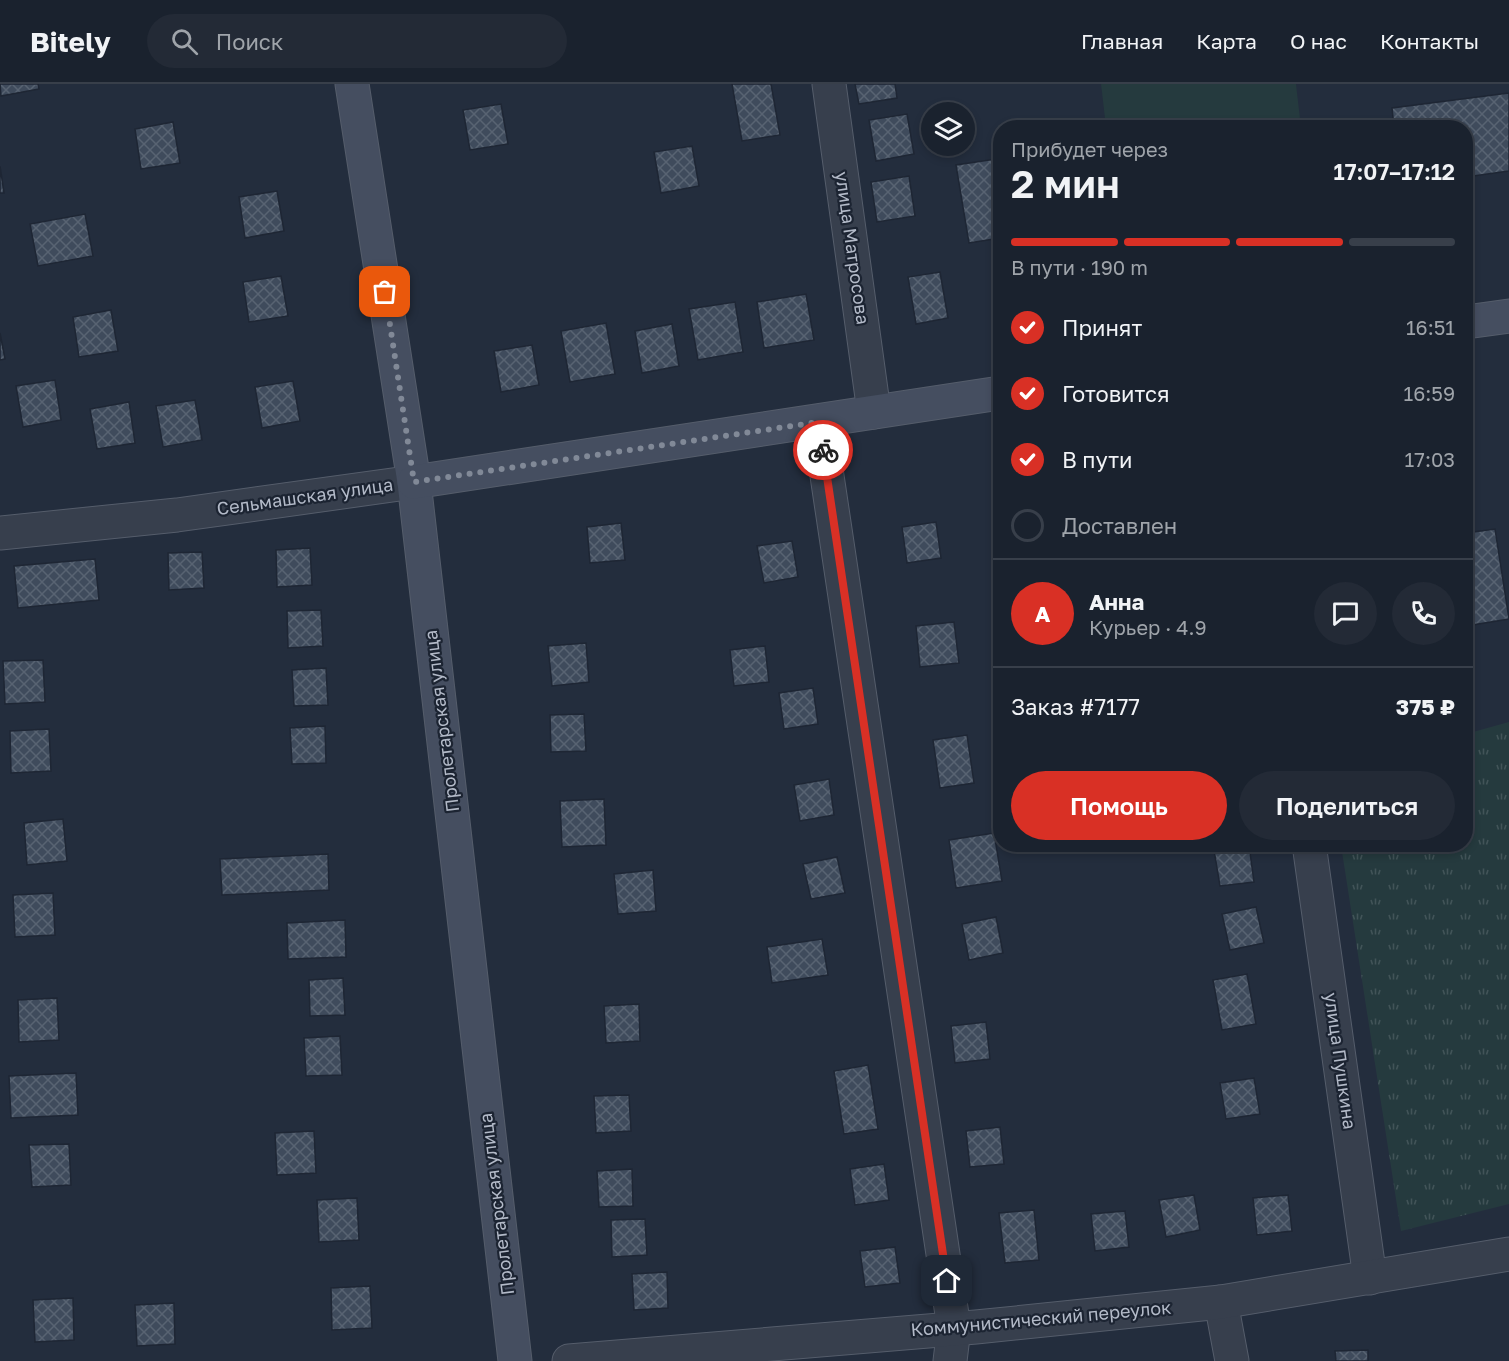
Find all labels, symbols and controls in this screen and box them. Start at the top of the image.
search box [147,14,567,68]
text: Bitely [30,25,111,58]
icon: search [168,25,201,58]
text: Поиск [216,28,284,55]
text: Главная [1081,28,1163,54]
text: Карта [1196,28,1257,54]
text: О нас [1290,28,1347,54]
text: Контакты [1380,28,1479,54]
map controls [921,102,975,156]
button: layers [921,102,975,156]
text: Прибудет через [1011,137,1168,161]
text: 17:07–17:12 [1334,158,1455,185]
text: 2 мин [1011,160,1120,207]
street label: улица Матросова [831,170,875,326]
text: В пути · 190 m [1011,255,1148,279]
pin [359,266,410,317]
icon: bag [368,275,401,308]
icon: check [1011,311,1044,344]
text: Принят [1062,314,1142,341]
text: 16:51 [1406,315,1455,339]
icon: check [1011,377,1044,410]
text: Готовится [1062,380,1170,407]
text: 16:59 [1404,381,1455,405]
courier [793,420,853,480]
icon: bike [807,434,840,467]
icon: check [1011,443,1044,476]
text: В пути [1062,446,1132,473]
text: 17:03 [1405,447,1455,471]
street label: Сельмашская улица [215,473,394,519]
text: Доставлен [1062,512,1177,539]
button: chat [1314,582,1377,645]
button: phone [1392,582,1455,645]
text: Анна [1089,588,1144,615]
text: А [1035,600,1050,627]
text: Курьер · 4.9 [1089,615,1207,639]
street label: Пролетарская улица [419,629,463,813]
text: Заказ #7177 [1011,693,1140,720]
text: 375 ₽ [1396,693,1455,720]
button: Помощь [1011,771,1227,840]
button: Поделиться [1239,771,1455,840]
street label: улица Пушкина [1321,991,1361,1131]
street label: Пролетарская улица [474,1112,518,1296]
pin [921,1255,972,1306]
icon: home [930,1264,963,1297]
street label: Коммунистический переулок [910,1296,1172,1340]

